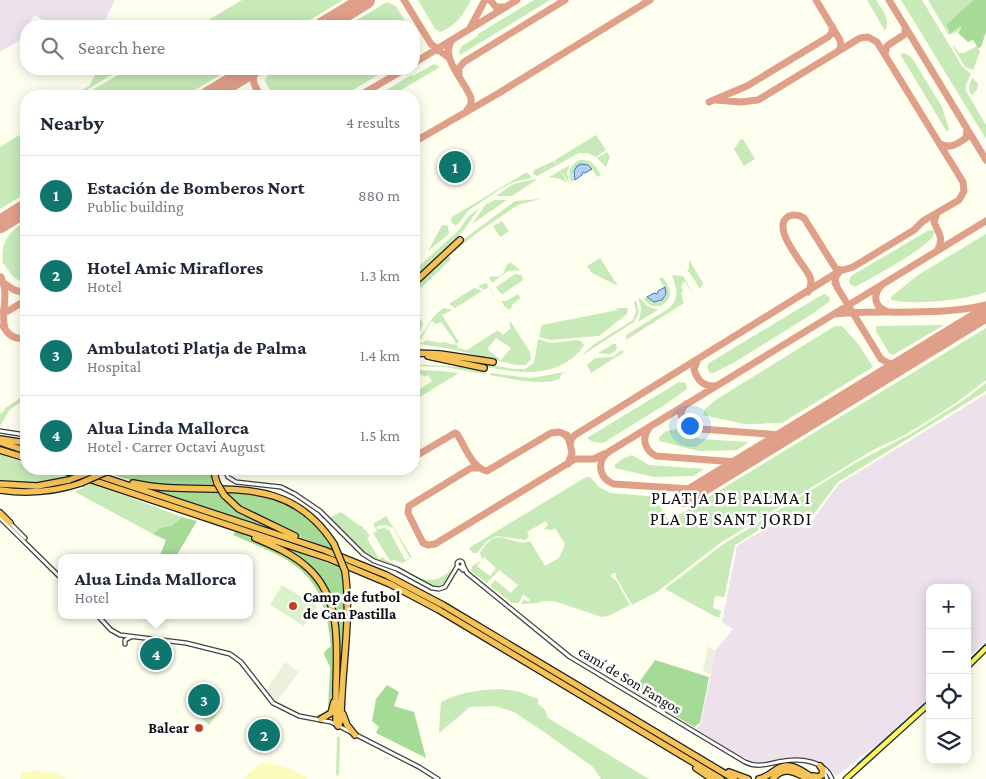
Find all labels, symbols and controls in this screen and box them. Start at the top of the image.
search box [20,20,420,75]
icon: search [38,34,66,62]
text: Search here [78,37,165,58]
text: Nearby [40,111,104,135]
text: 4 results [346,114,400,131]
pin: 1 [439,148,471,186]
text: Estación de Bomberos Nort [87,177,305,198]
text: 1 [53,187,59,204]
text: 880 m [358,187,400,204]
text: Public building [87,198,184,215]
text: Hotel Amic Miraflores [87,257,263,278]
text: 2 [52,267,60,284]
text: 1.3 km [360,267,400,284]
text: Hotel [87,278,122,295]
text: Ambulatoti Platja de Palma [87,337,306,358]
text: 3 [52,347,60,364]
text: 1.4 km [360,347,400,364]
text: Hospital [87,358,141,375]
your location [677,413,703,439]
text: Alua Linda Mallorca [87,417,249,438]
text: 4 [52,427,60,444]
text: 1.5 km [360,427,400,444]
text: Hotel · Carrer Octavi August [87,438,265,455]
district label: PLATJA DE PALMA I PLA DE SANT JORDI [650,488,812,529]
popup [58,554,253,619]
text: Alua Linda Mallorca [74,568,237,589]
map controls [926,584,971,764]
button: + [926,584,971,629]
text: Hotel [74,589,109,606]
place label: Camp de futbol de Can Pastilla [303,589,401,622]
marker: Camp de futbol de Can Pastilla [287,600,299,612]
button: − [926,629,971,674]
pin: 4 [140,635,172,673]
street label: camí de Son Fangos [575,643,684,718]
button: locate [926,674,971,719]
pin: 3 [188,681,220,719]
pin: 2 [248,716,280,754]
button: layers [926,719,971,764]
place label: Balear [148,720,189,736]
marker: Balear [193,722,205,734]

